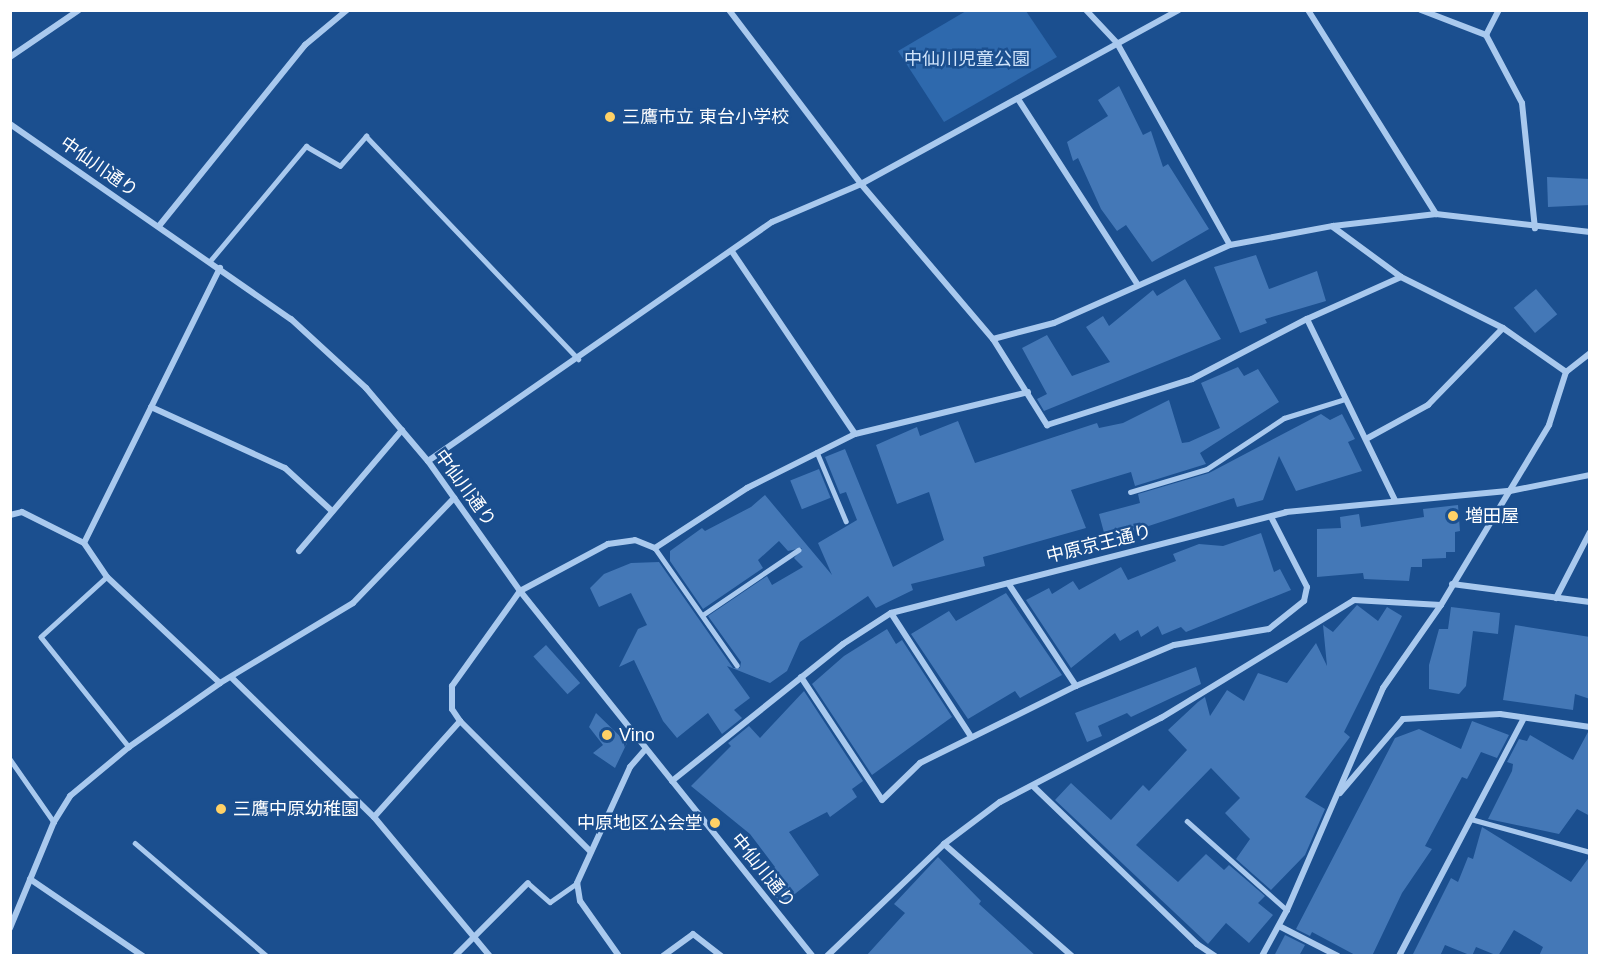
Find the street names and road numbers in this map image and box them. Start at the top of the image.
street label: 中仙川通り [56,132,142,202]
street label: 中仙川通り [430,445,500,531]
street label: 中原京王通り [1044,520,1154,568]
street label: 中仙川通り [726,829,800,913]

